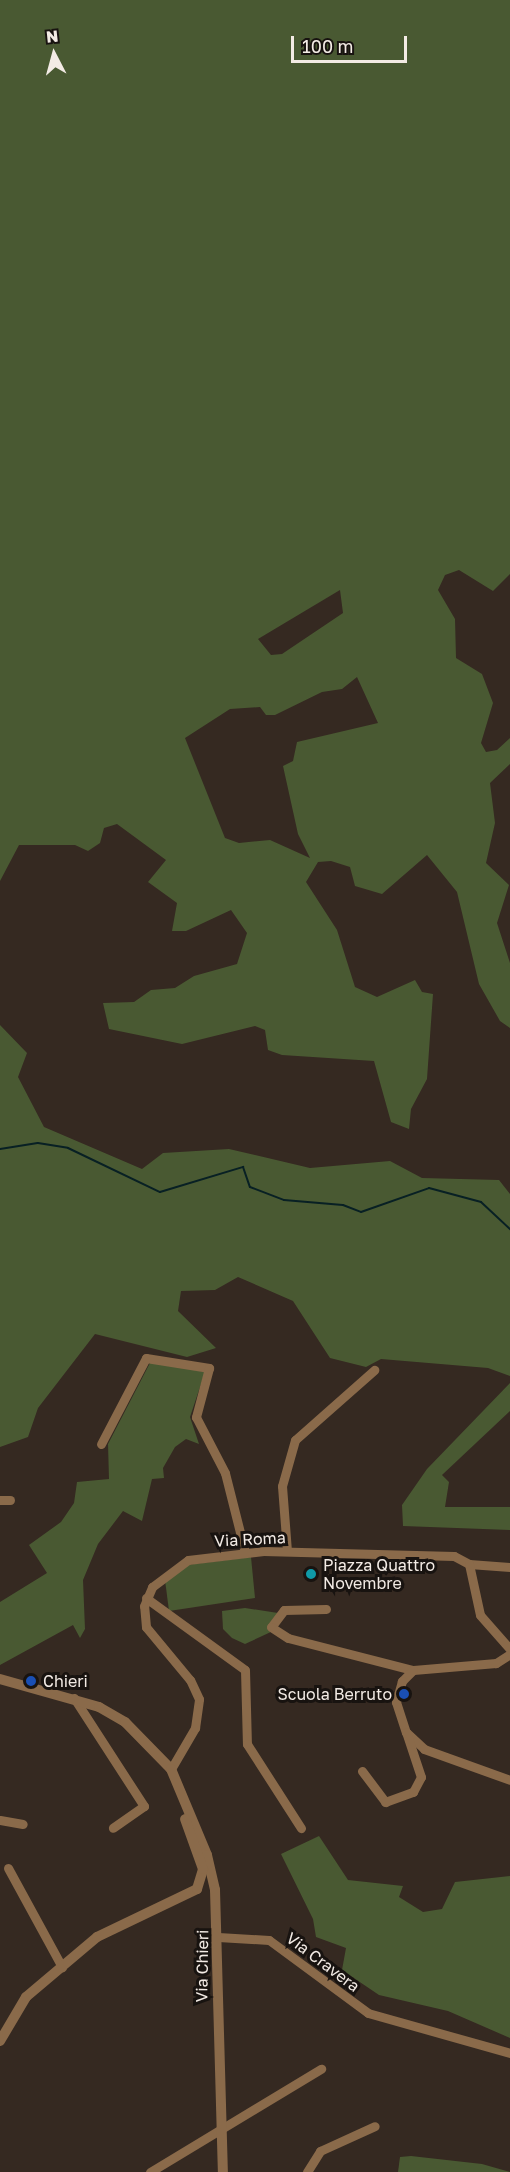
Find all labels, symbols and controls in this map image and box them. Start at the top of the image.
north arrow [24,24,84,84]
scale bar [294,24,410,62]
text: N [45,26,59,47]
text: 100 m [302,35,353,57]
street label: Via Roma [214,1528,286,1550]
place label: Piazza Quattro Novembre [323,1555,435,1593]
marker: Piazza Quattro Novembre [304,1567,318,1581]
place label: Chieri [43,1671,88,1691]
marker: Chieri [24,1674,38,1688]
place label: Scuola Berruto [277,1684,392,1704]
marker: Scuola Berruto [397,1687,411,1701]
street label: Via Cravera [283,1928,363,1996]
street label: Via Chieri [192,1929,212,2003]

